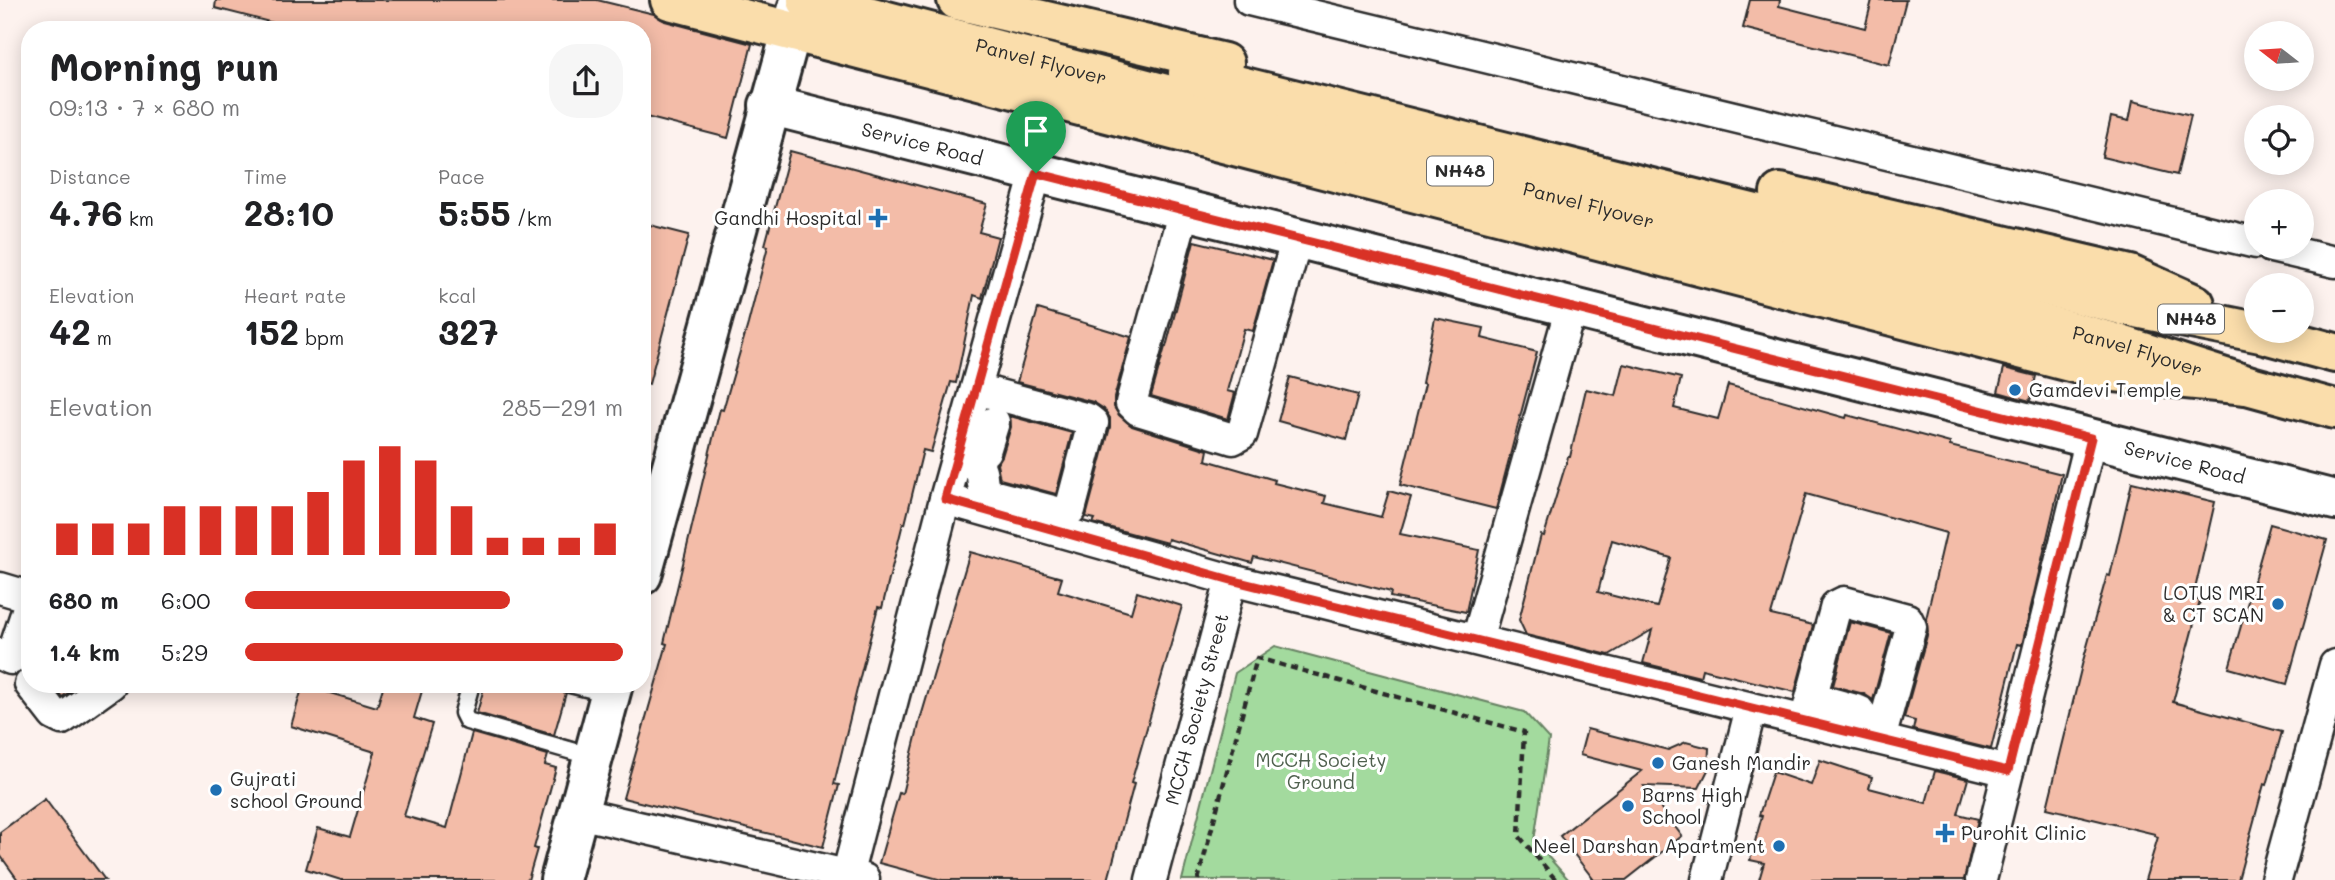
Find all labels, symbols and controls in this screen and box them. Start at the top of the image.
north arrow [2244,21,2314,91]
map controls [2244,21,2314,343]
street label: Panvel Flyover [973,32,1110,90]
text: Morning run [49,41,279,91]
button: share [549,44,623,118]
text: 09:13 · 7 × 680 m [49,92,240,122]
pin [1006,101,1066,173]
button: locate [2244,105,2314,175]
icon: arrive [1017,112,1055,150]
street label: Service Road [859,116,986,170]
road number: NH48 [1427,156,1493,186]
text: Distance [49,164,131,189]
text: Time [244,164,287,189]
text: Pace [438,164,485,189]
street label: Panvel Flyover [1520,175,1657,234]
text: 4.76 [49,189,123,235]
text: 28:10 [244,189,334,235]
text: 5:55 [438,189,511,235]
button: + [2244,189,2314,259]
place label: Gandhi Hospital [714,205,862,230]
text: km [123,206,154,231]
text: /km [511,206,552,231]
marker: Gandhi Hospital [868,208,888,228]
button: − [2244,273,2314,343]
text: Elevation [49,283,134,308]
text: Heart rate [244,283,346,308]
text: kcal [438,283,476,308]
road number: NH48 [2158,304,2224,334]
text: 42 [49,308,91,354]
text: 152 [244,308,299,354]
text: 327 [438,308,498,354]
street label: Panvel Flyover [2070,319,2206,382]
text: m [91,325,112,350]
text: bpm [299,325,344,350]
place label: Gamdevi Temple [2029,377,2182,402]
marker: Gamdevi Temple [2007,382,2023,398]
text: Elevation [49,392,152,422]
text: 285–291 m [502,392,623,422]
street label: Service Road [2121,434,2248,489]
place label: LOTUS MRI & CT SCAN [2163,580,2264,627]
text: 680 m [49,585,119,615]
text: 6:00 [161,585,210,615]
marker: LOTUS MRI & CT SCAN [2270,596,2286,612]
street label: MCCH Society Street [1159,610,1234,808]
text: 1.4 km [49,637,120,667]
text: 5:29 [161,637,208,667]
park label: MCCH Society Ground [1256,747,1386,794]
place label: Ganesh Mandir [1672,750,1811,775]
marker: Ganesh Mandir [1650,755,1666,771]
place label: Gujrati school Ground [230,766,362,813]
marker: Gujrati school Ground [208,782,224,798]
place label: Barns High School [1642,782,1742,829]
marker: Barns High School [1620,798,1636,814]
place label: Purohit Clinic [1961,820,2086,845]
marker: Purohit Clinic [1935,823,1955,843]
place label: Neel Darshan Apartment [1533,833,1765,858]
marker: Neel Darshan Apartment [1771,838,1787,854]

